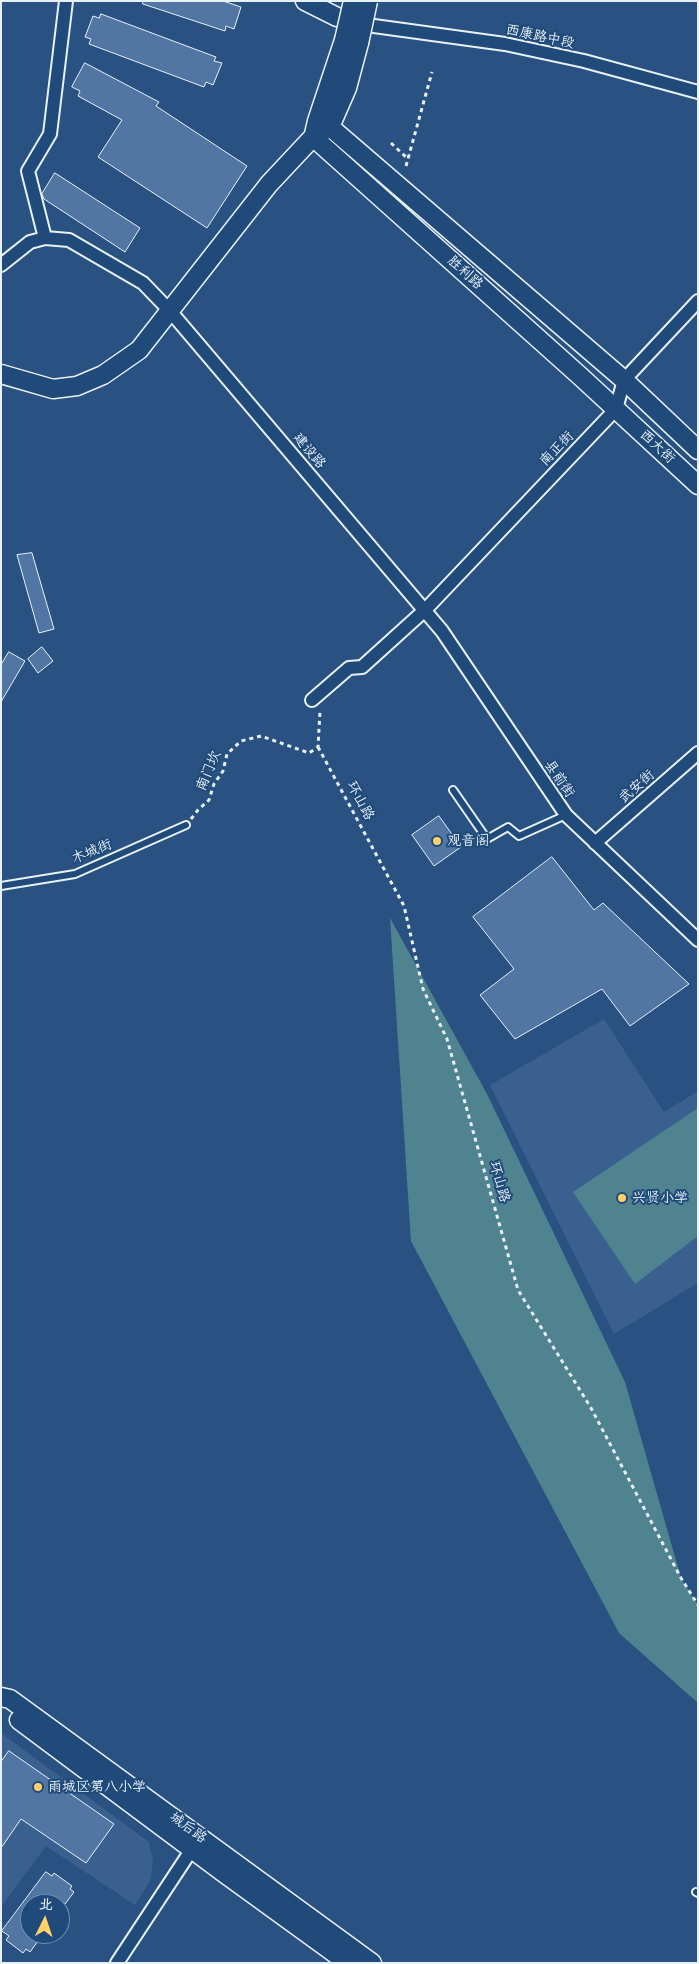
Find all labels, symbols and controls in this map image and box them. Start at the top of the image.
street label: 西康路中段 [504,22,576,52]
street label: 胜利路 [444,253,486,293]
street label: 西大街 [636,427,678,467]
street label: 南正街 [536,428,578,470]
street label: 建设路 [289,430,329,472]
street label: 南门坎 [193,748,225,794]
street label: 县前街 [540,757,578,801]
street label: 武安街 [616,767,658,807]
street label: 环山路 [343,779,377,823]
place label: 观音阁 [447,833,489,849]
marker: 观音阁 [431,835,443,847]
street label: 木城街 [69,836,115,868]
street label: 环山路 [485,1159,513,1205]
place label: 兴贤小学 [632,1190,688,1206]
marker: 兴贤小学 [616,1192,628,1204]
place label: 雨城区第八小学 [48,1779,146,1795]
marker: 雨城区第八小学 [32,1781,44,1793]
street label: 城后路 [166,1809,210,1847]
north arrow [20,1894,70,1944]
text: 北 [38,1896,54,1914]

